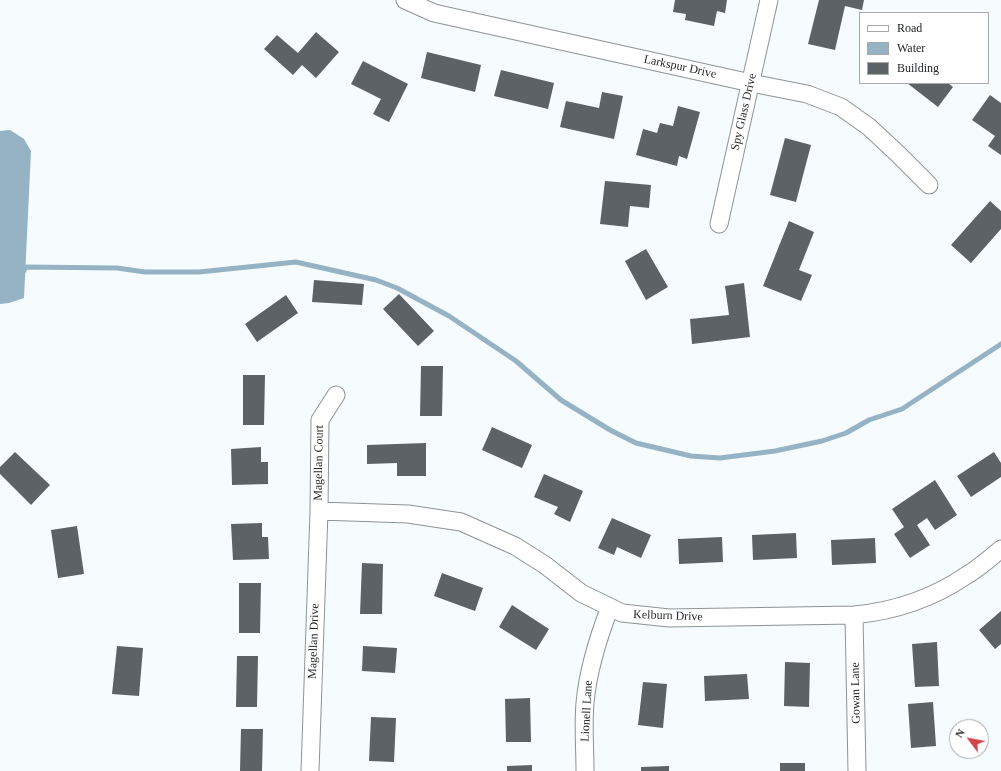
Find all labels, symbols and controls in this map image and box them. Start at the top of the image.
legend [859,12,989,84]
text: Road [897,21,922,35]
text: Water [897,41,925,55]
street label: Larkspur Drive [642,52,718,82]
text: Building [897,61,939,75]
street label: Spy Glass Drive [728,72,760,152]
street label: Magellan Court [311,425,327,501]
street label: Magellan Drive [305,603,323,679]
street label: Kelburn Drive [633,608,703,624]
street label: Gowan Lane [848,662,864,724]
street label: Lionell Lane [578,680,596,742]
north arrow [949,719,989,759]
text: N [952,727,967,740]

